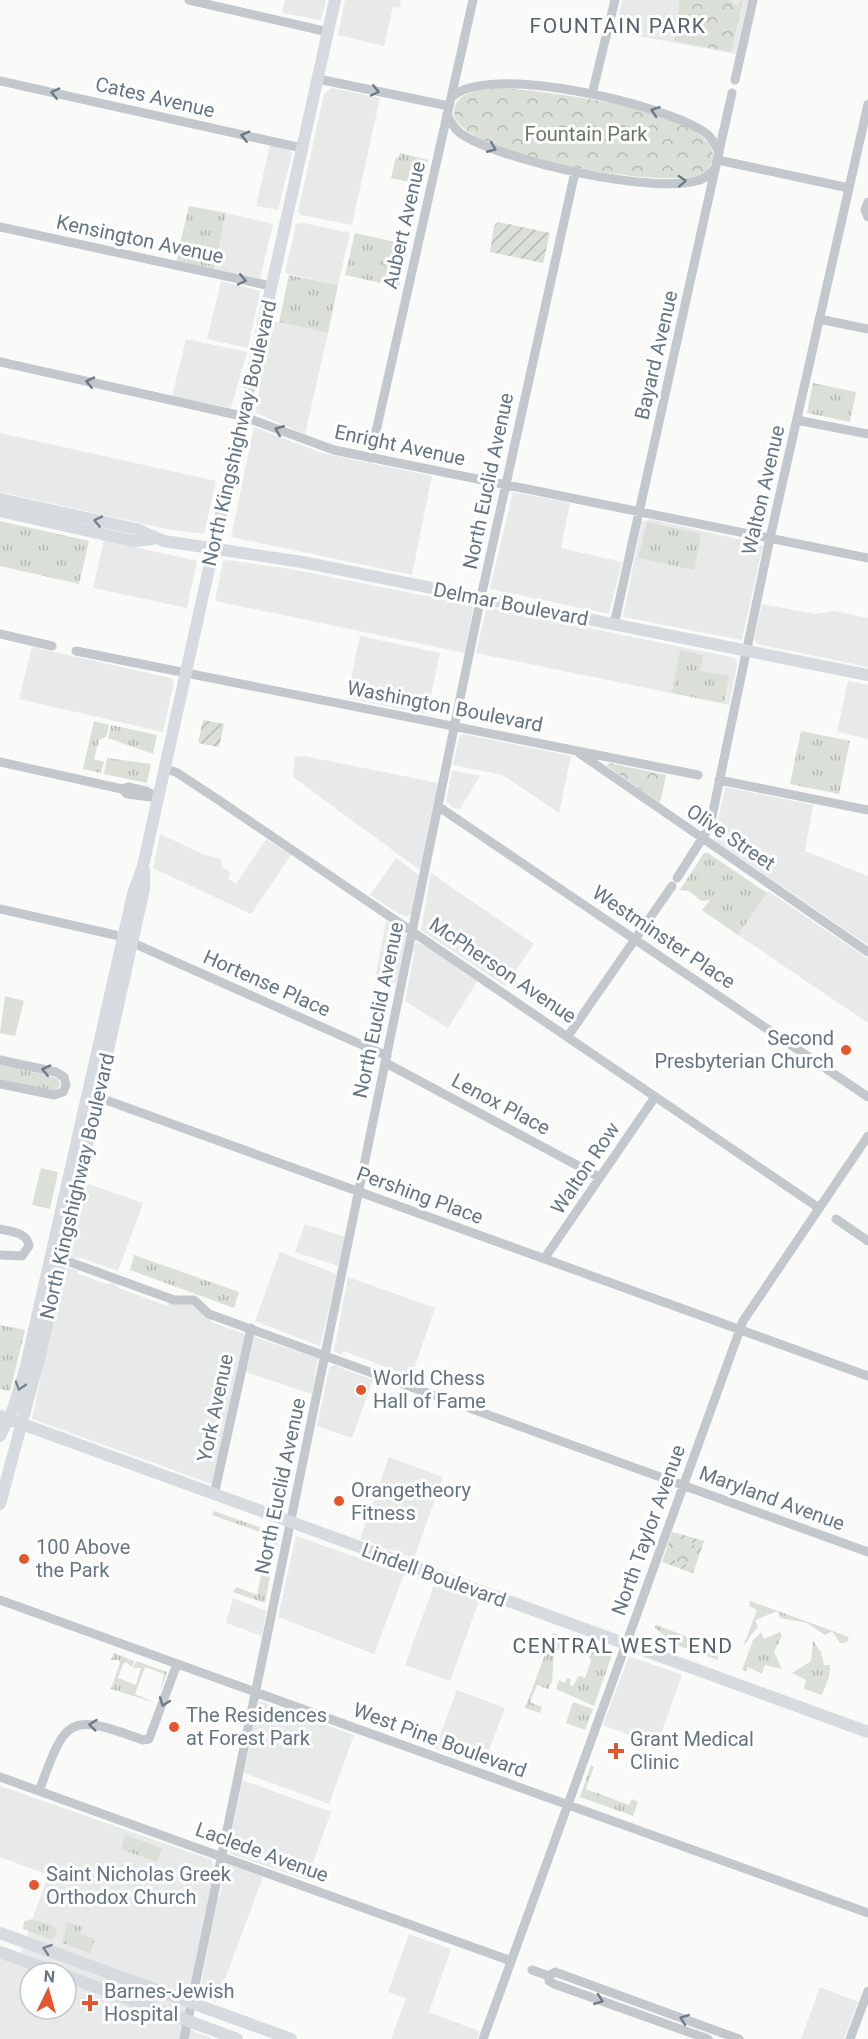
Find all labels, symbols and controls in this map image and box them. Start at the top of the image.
district label: FOUNTAIN PARK [530,14,706,38]
street label: Cates Avenue [93,72,217,122]
one-way arrow [370,84,380,97]
one-way arrow [50,87,60,100]
one-way arrow [650,106,661,118]
park label: Fountain Park [525,122,648,146]
one-way arrow [241,130,251,143]
one-way arrow [485,141,496,153]
street label: Aubert Avenue [378,159,430,291]
one-way arrow [678,175,687,188]
street label: Kensington Avenue [54,210,226,268]
one-way arrow [237,272,247,285]
street label: Bayard Avenue [630,288,682,422]
street label: North Kingshighway Boulevard [197,298,281,568]
one-way arrow [85,377,95,390]
street label: North Euclid Avenue [458,391,518,571]
street label: Enright Avenue [332,419,468,471]
street label: Walton Avenue [736,423,790,557]
one-way arrow [274,425,285,437]
one-way arrow [93,515,103,528]
street label: Delmar Boulevard [432,577,590,631]
street label: Washington Boulevard [345,675,545,737]
street label: Olive Street [682,799,780,875]
street label: Westminster Place [588,880,740,994]
street label: McPherson Avenue [425,912,581,1028]
street label: North Euclid Avenue [348,920,408,1100]
street label: Hortense Place [200,944,334,1022]
place label: Second Presbyterian Church [654,1026,834,1073]
marker: Second Presbyterian Church [839,1043,853,1057]
street label: North Kingshighway Boulevard [35,1051,119,1321]
one-way arrow [41,1064,51,1077]
street label: Lenox Place [448,1068,554,1140]
street label: Walton Row [546,1117,624,1219]
street label: Pershing Place [354,1161,486,1229]
street label: York Avenue [192,1352,238,1464]
place label: World Chess Hall of Fame [373,1366,486,1413]
one-way arrow [15,1380,28,1391]
marker: World Chess Hall of Fame [354,1383,368,1397]
street label: North Euclid Avenue [250,1396,310,1576]
street label: North Taylor Avenue [606,1442,690,1618]
street label: Maryland Avenue [696,1461,848,1535]
place label: Orangetheory Fitness [351,1478,471,1525]
marker: Orangetheory Fitness [332,1494,346,1508]
place label: 100 Above the Park [36,1535,130,1582]
street label: Lindell Boulevard [359,1538,509,1612]
marker: 100 Above the Park [17,1552,31,1566]
district label: CENTRAL WEST END [512,1634,734,1658]
one-way arrow [158,1696,171,1707]
street label: West Pine Boulevard [350,1698,530,1782]
place label: The Residences at Forest Park [186,1703,327,1750]
one-way arrow [89,1719,98,1732]
marker: The Residences at Forest Park [167,1720,181,1734]
place label: Grant Medical Clinic [630,1727,754,1774]
marker: Grant Medical Clinic [607,1742,625,1760]
street label: Laclede Avenue [192,1817,332,1887]
place label: Saint Nicholas Greek Orthodox Church [46,1862,232,1909]
marker: Saint Nicholas Greek Orthodox Church [27,1878,41,1892]
one-way arrow [42,1944,53,1956]
north arrow [18,1961,78,2021]
text: N [43,1967,56,1987]
place label: Barnes-Jewish Hospital [104,1979,235,2026]
one-way arrow [593,1993,603,2006]
marker: Barnes-Jewish Hospital [81,1994,99,2012]
one-way arrow [679,2014,690,2026]

